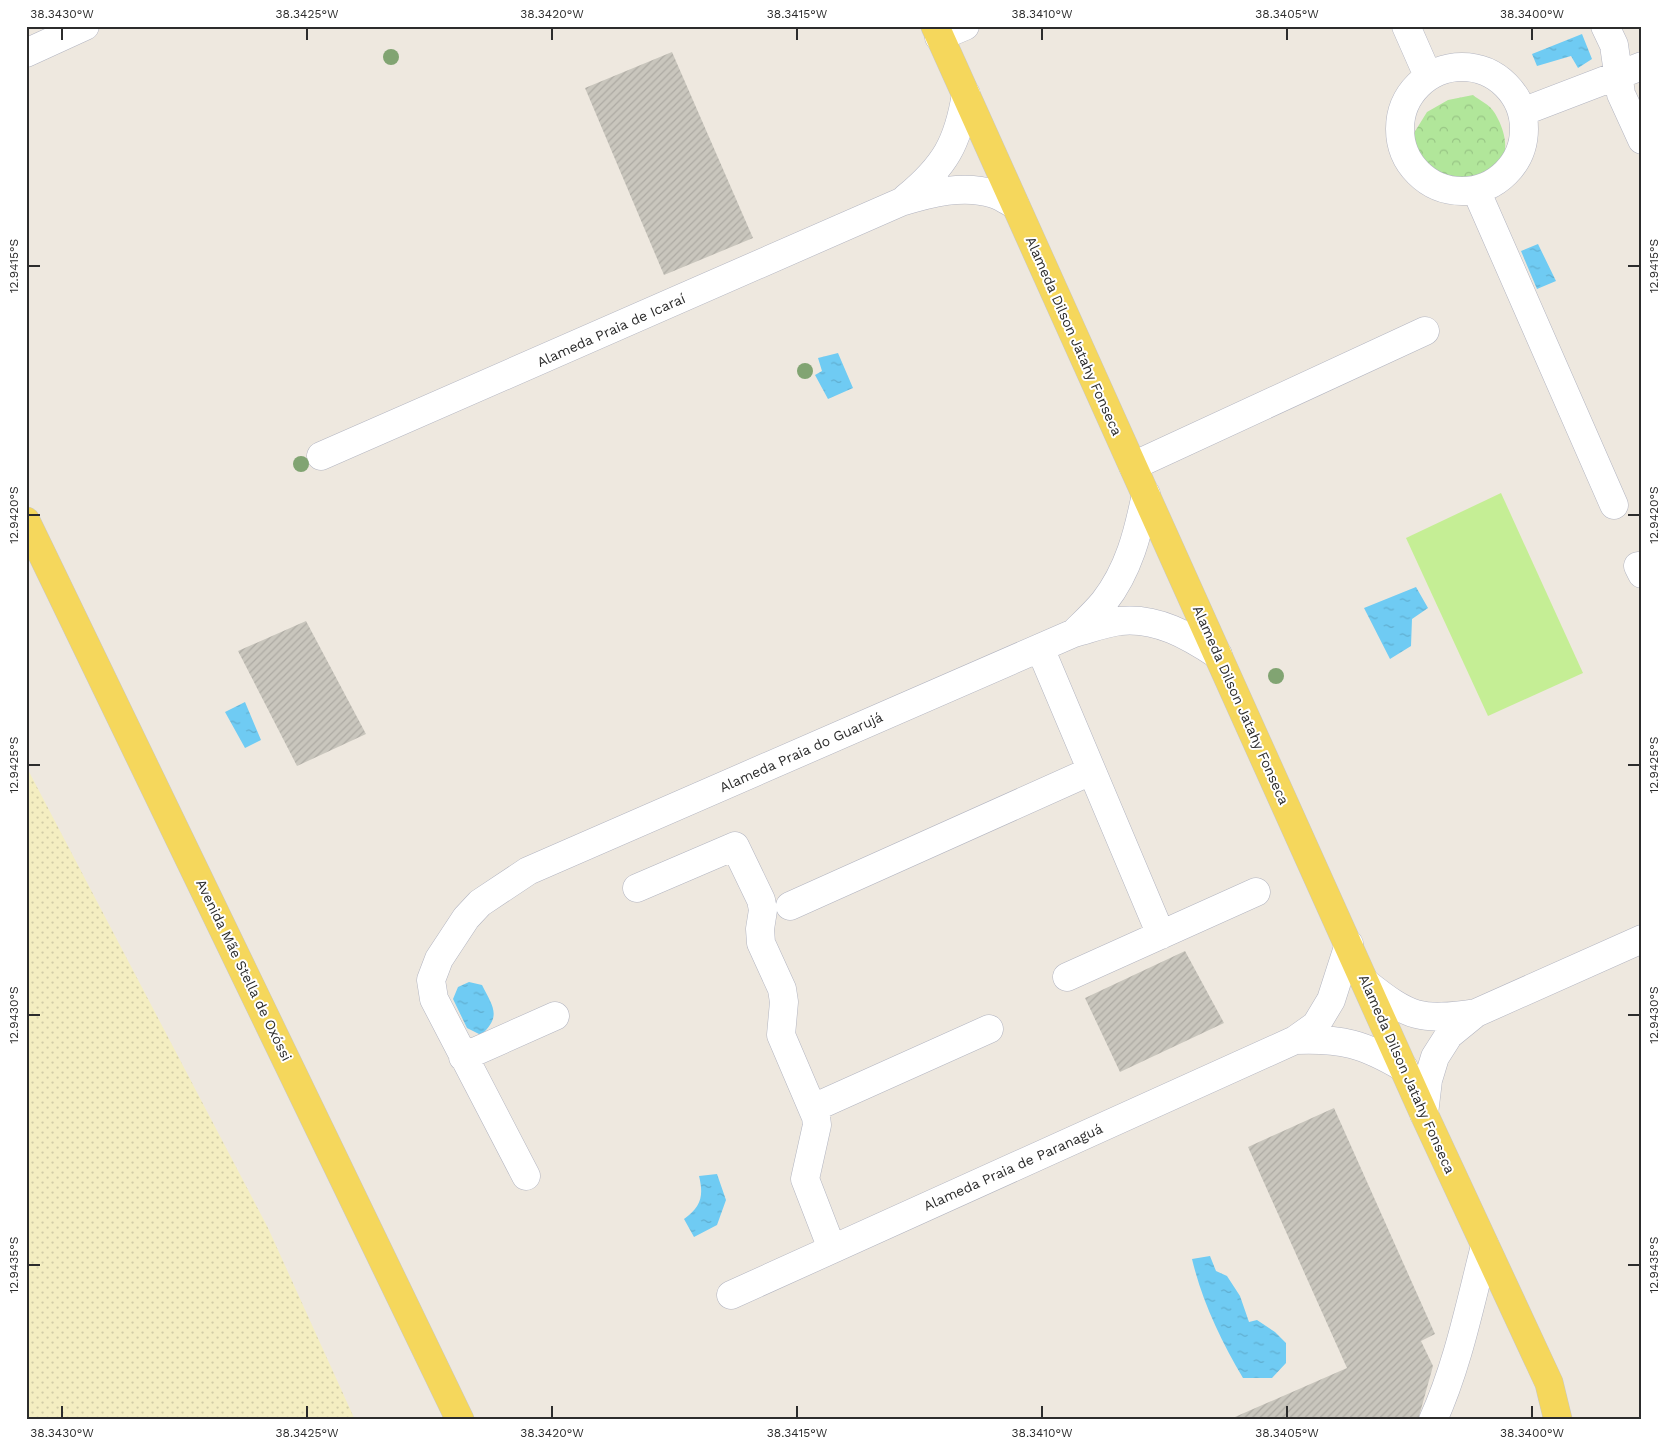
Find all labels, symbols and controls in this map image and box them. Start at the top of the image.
text: 38.3430°W [30,7,94,21]
text: 38.3425°W [276,7,339,21]
text: 38.3420°W [520,7,584,21]
text: 38.3415°W [767,7,828,21]
text: 38.3410°W [1012,7,1073,21]
text: 38.3405°W [1255,7,1319,21]
text: 38.3400°W [1500,7,1564,21]
street label: Alameda Dilson Jatahy Fonseca [1023,234,1125,438]
text: 12.9415°S [7,239,21,293]
text: 12.9415°S [1647,239,1661,293]
street label: Alameda Praia de Icaraí [534,290,688,370]
text: 12.9420°S [7,486,21,544]
text: 12.9420°S [1647,486,1661,544]
street label: Alameda Dilson Jatahy Fonseca [1190,603,1292,807]
street label: Alameda Praia do Guarujá [717,709,885,795]
text: 12.9425°S [7,737,21,793]
text: 12.9425°S [1647,737,1661,793]
street label: Avenida Mãe Stella de Oxóssi [193,877,295,1063]
street label: Alameda Dilson Jatahy Fonseca [1356,972,1458,1176]
text: 12.9430°S [7,986,21,1044]
text: 12.9430°S [1647,986,1661,1044]
street label: Alameda Praia de Paranaguá [921,1120,1105,1214]
text: 12.9435°S [7,1237,21,1293]
text: 12.9435°S [1647,1237,1661,1293]
text: 38.3430°W [30,1426,94,1440]
text: 38.3425°W [276,1426,339,1440]
text: 38.3420°W [520,1426,584,1440]
text: 38.3415°W [767,1426,828,1440]
text: 38.3410°W [1012,1426,1073,1440]
text: 38.3405°W [1255,1426,1319,1440]
text: 38.3400°W [1500,1426,1564,1440]

